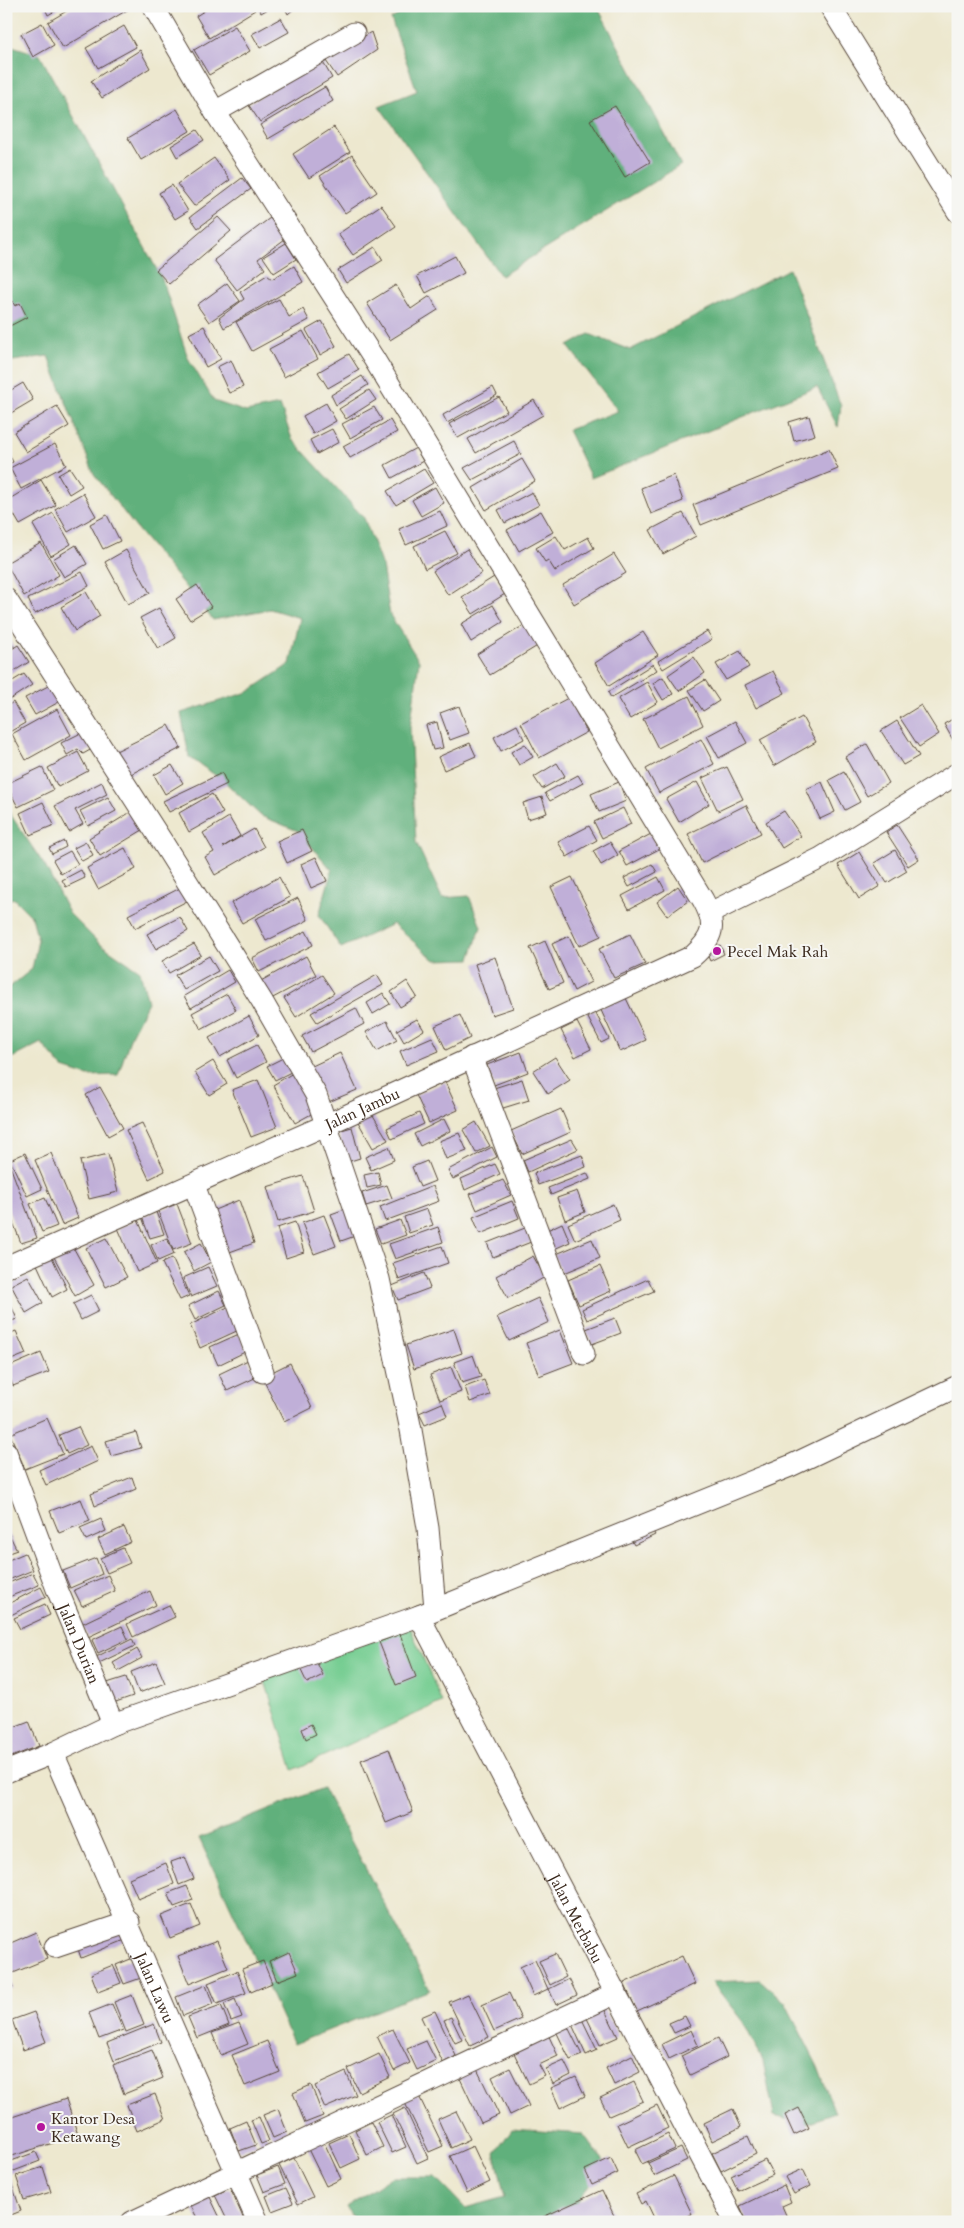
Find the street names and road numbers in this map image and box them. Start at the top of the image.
street label: Jalan Jambu [320,1082,404,1137]
street label: Jalan Durian [51,1598,105,1687]
street label: Jalan Merbabu [542,1869,608,1967]
street label: Jalan Lawu [129,1947,180,2027]

